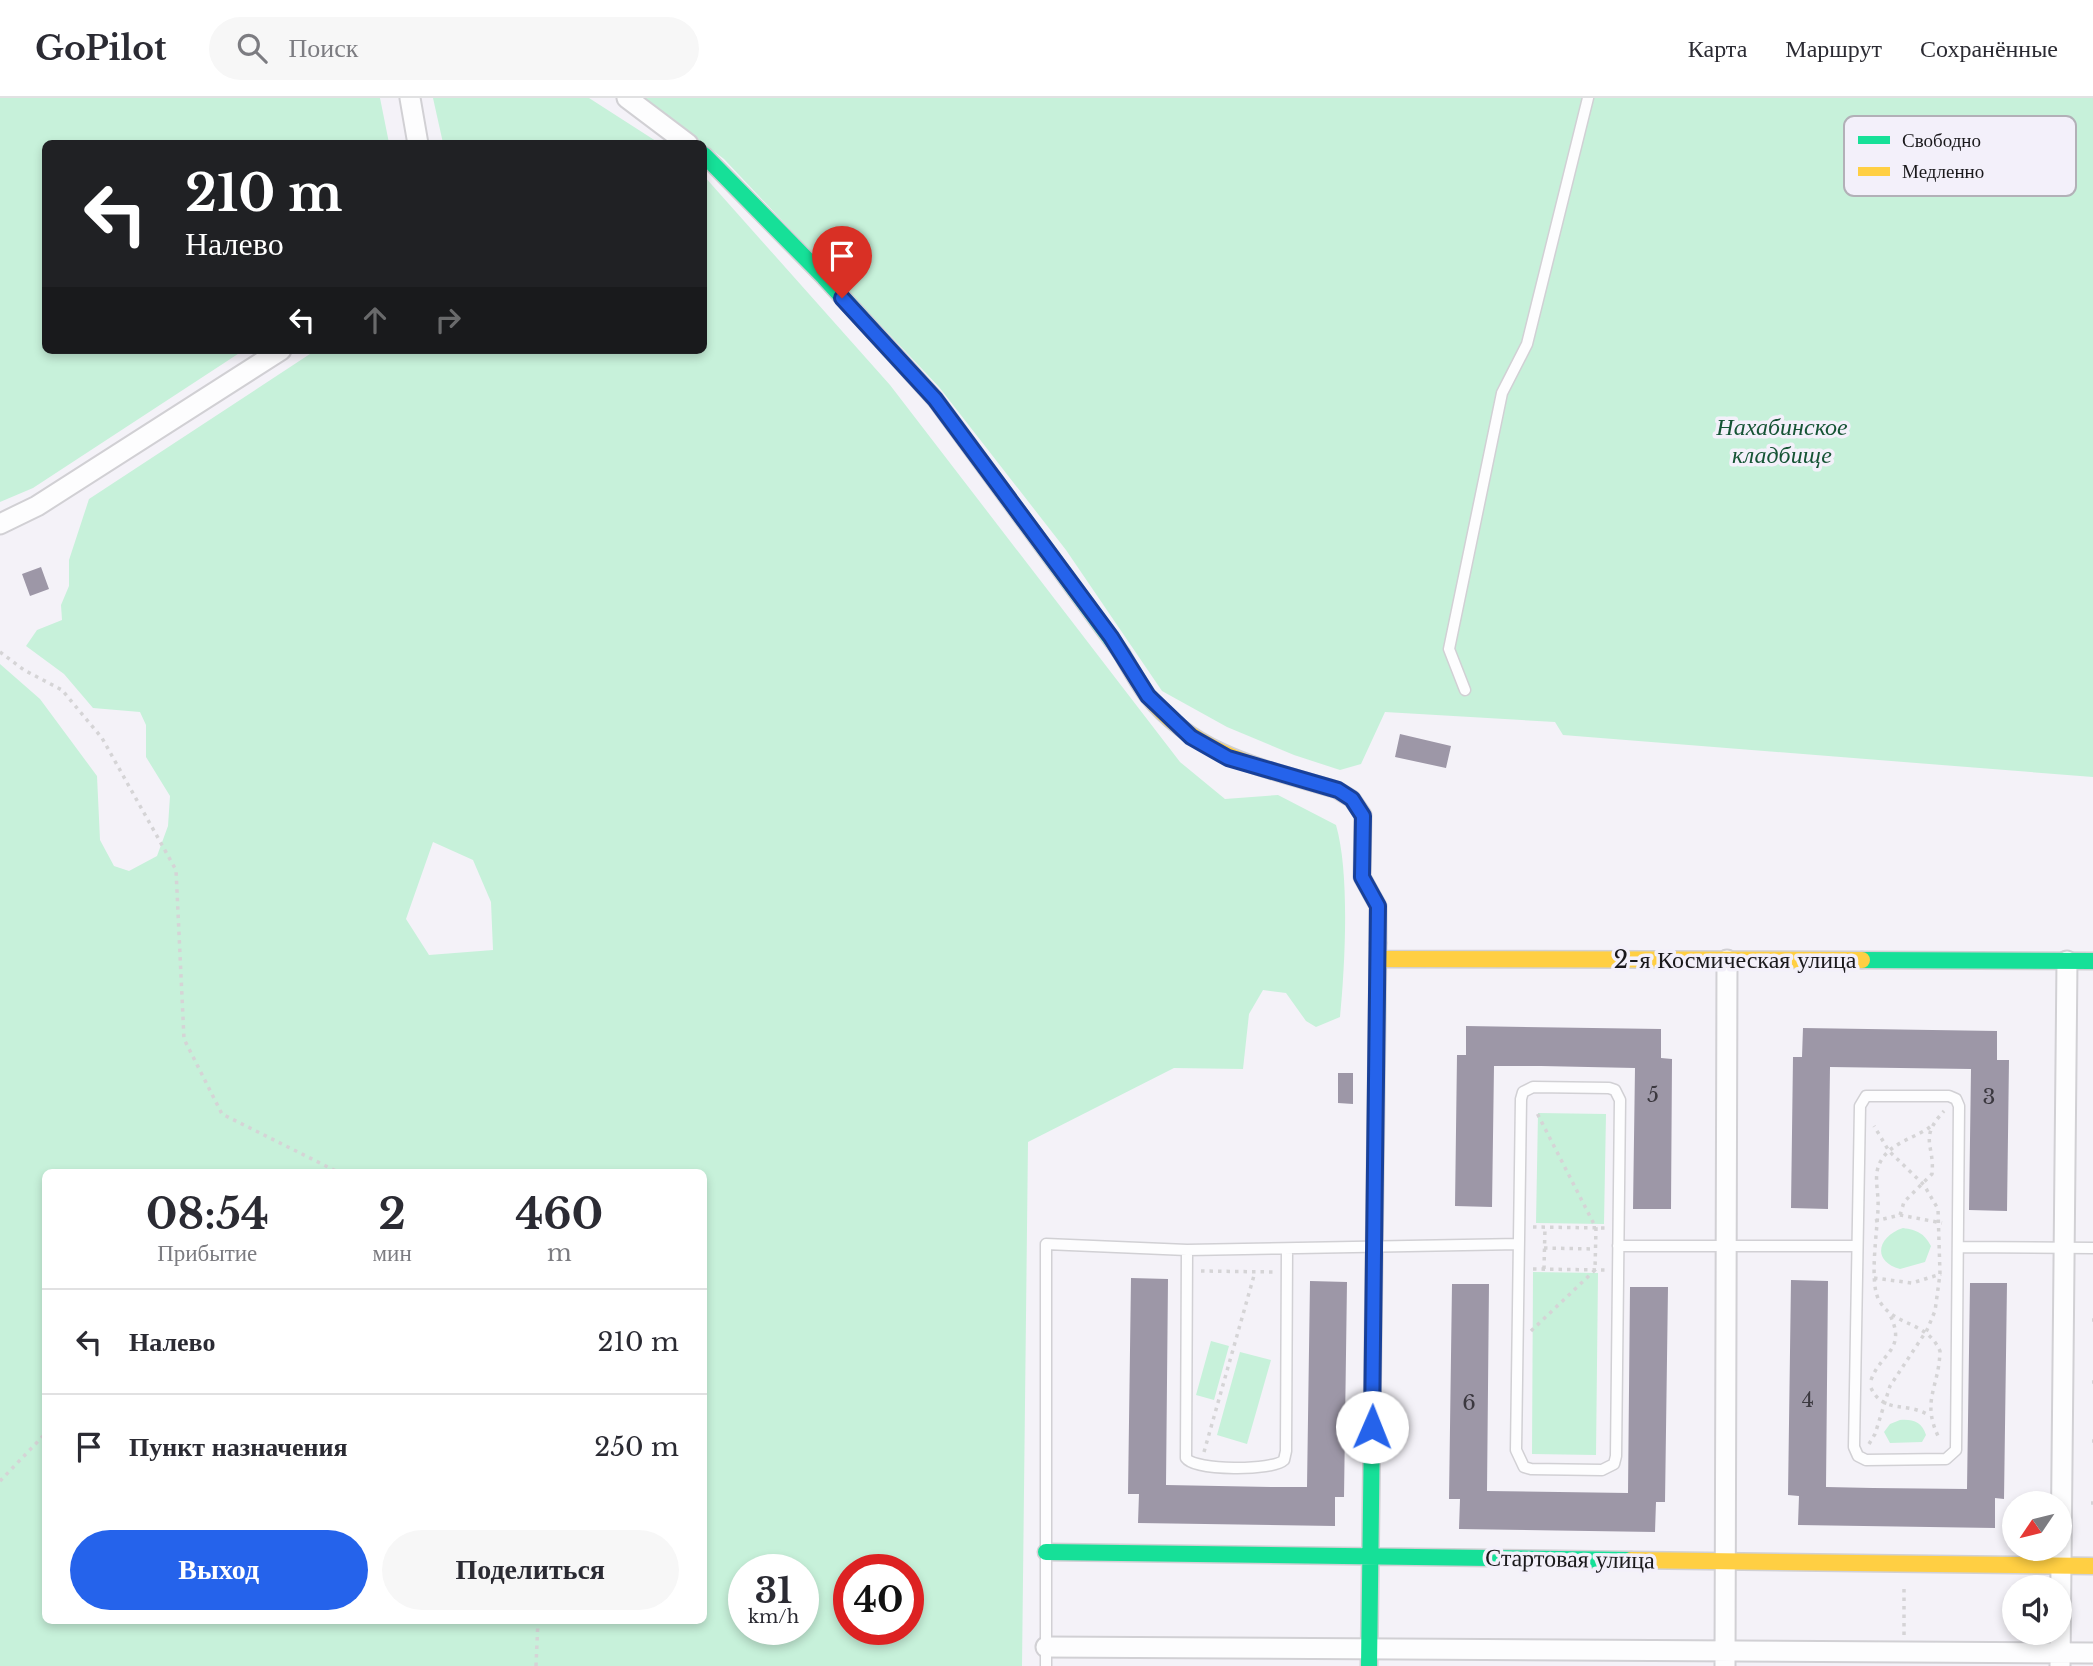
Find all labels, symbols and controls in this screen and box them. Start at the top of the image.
search box [209,17,699,80]
text: GoPilot [35,28,167,69]
icon: search [233,29,271,67]
text: Поиск [289,32,358,64]
text: Карта [1688,34,1747,63]
text: Маршрут [1785,34,1882,63]
text: Сохранённые [1920,34,2058,63]
legend [1844,116,2076,196]
text: Свободно [1902,129,1981,152]
text: Медленно [1902,160,1984,183]
text: 210 m [185,163,343,224]
icon: left [70,168,161,259]
text: Налево [185,224,284,264]
pin [812,226,872,298]
icon: arrive [823,237,861,275]
icon: left [283,301,321,339]
icon: ahead [356,301,394,339]
icon: right [429,301,467,339]
park label: Нахабинское кладбище [1715,412,1848,469]
street label: 2-я Космическая улица [1613,945,1857,974]
house number: 5 [1647,1082,1659,1108]
house number: 3 [1983,1084,1995,1110]
text: 08:54 [146,1188,269,1240]
text: 2 [378,1188,406,1240]
text: 460 [515,1188,603,1240]
text: Прибытие [157,1239,257,1267]
text: мин [373,1239,412,1267]
text: m [547,1239,572,1267]
icon: left [70,1323,108,1361]
text: Налево [129,1326,215,1358]
text: 210 m [597,1326,679,1358]
house number: 4 [1802,1387,1814,1413]
position arrow [1335,1390,1409,1464]
house number: 6 [1462,1390,1476,1416]
icon: arrive [70,1428,108,1466]
text: Пункт назначения [129,1431,347,1463]
text: 250 m [594,1431,679,1463]
north arrow [2002,1491,2072,1561]
map controls [2002,1491,2072,1645]
button: Выход [70,1530,368,1610]
button: Поделиться [382,1530,679,1610]
street label: Стартовая улица [1485,1543,1656,1574]
speed limit sign: 40 [833,1554,924,1645]
text: 31 [755,1569,792,1612]
button: sound [2002,1575,2072,1645]
text: km/h [748,1606,799,1628]

